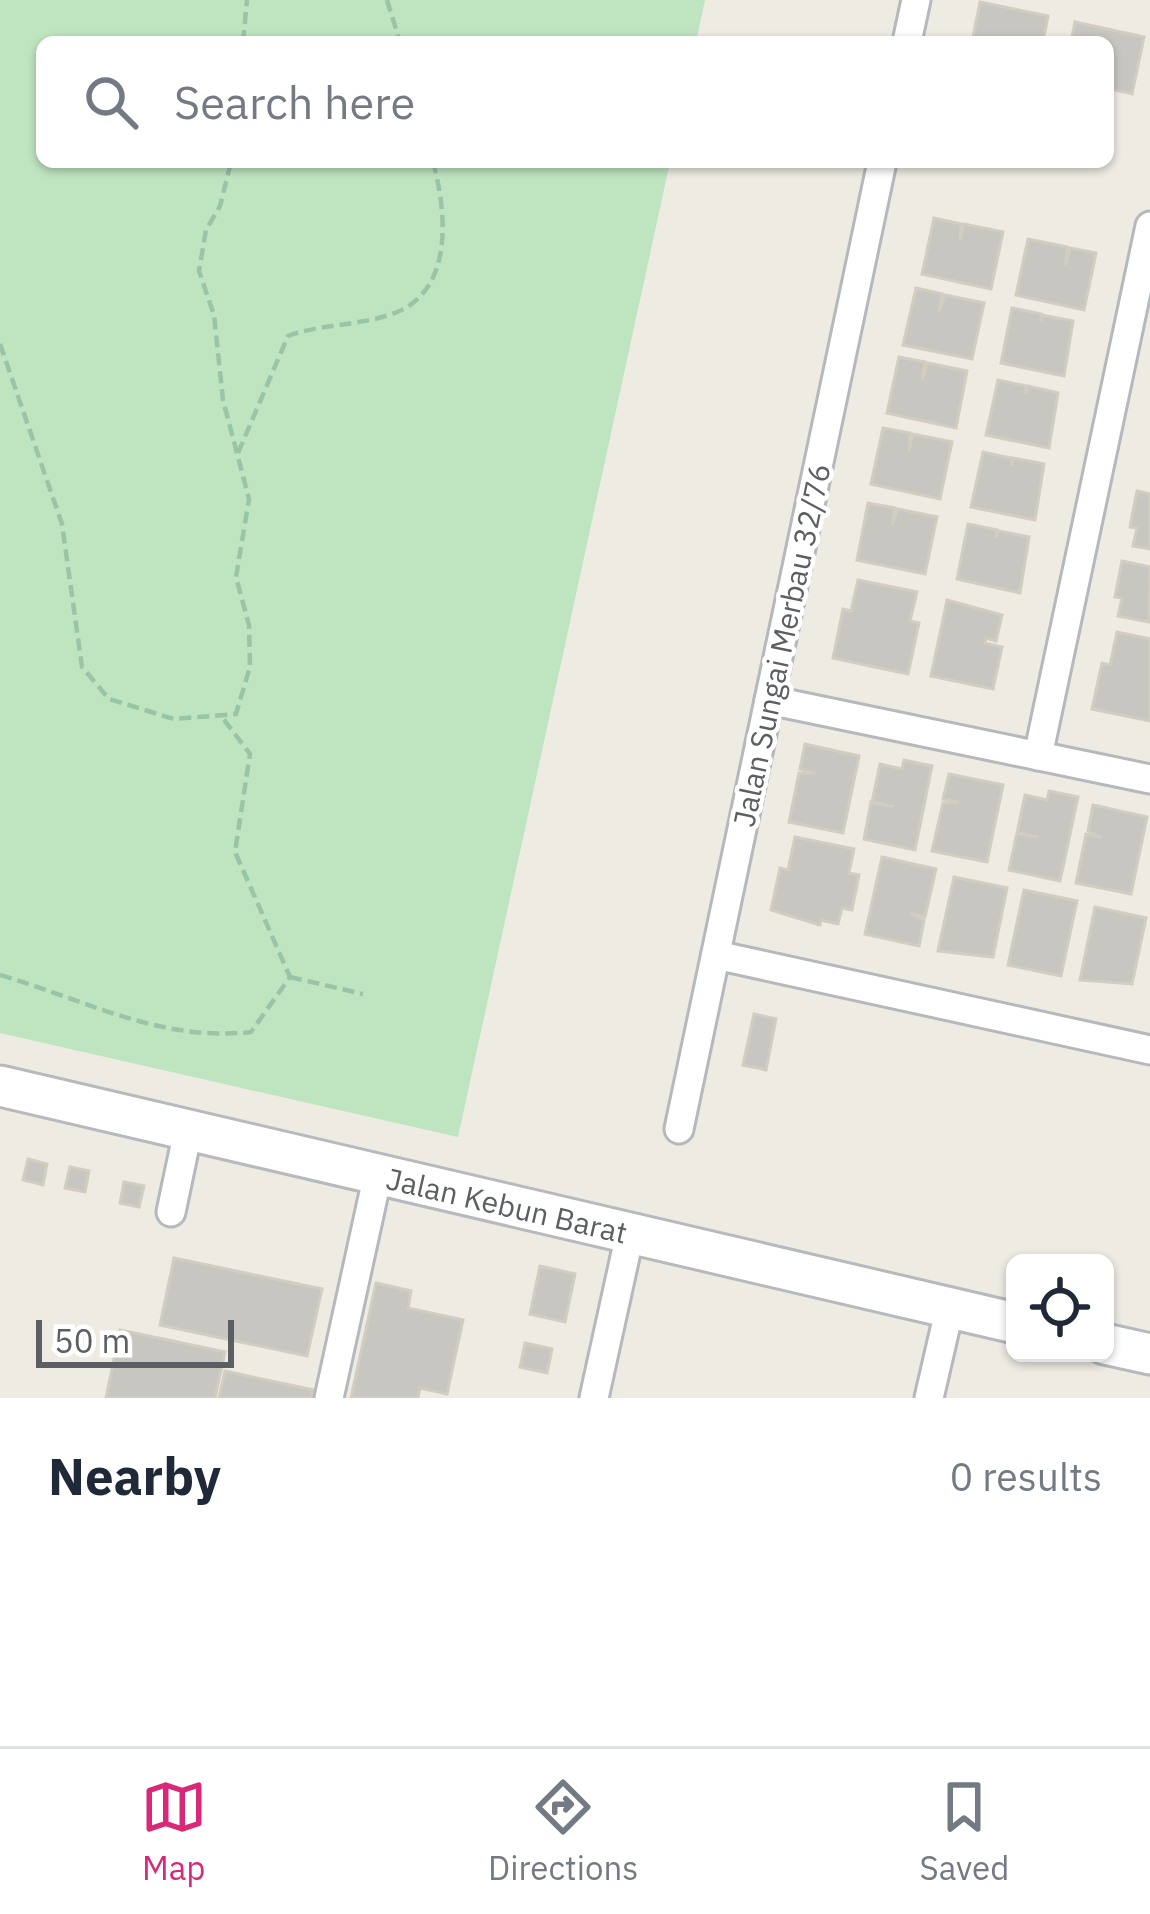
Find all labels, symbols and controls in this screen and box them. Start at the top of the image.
search box [36,36,1114,168]
icon: search [78,69,144,135]
text: Search here [174,73,415,131]
street label: Jalan Sungai Merbau 32/76 [723,460,839,830]
street label: Jalan Kebun Barat [383,1158,631,1252]
map controls [1006,1254,1114,1362]
button: locate [1006,1254,1114,1362]
scale bar [36,1314,234,1367]
text: 50 m [54,1319,130,1362]
text: Nearby [48,1443,221,1509]
text: 0 results [950,1451,1102,1502]
tab: Map [141,1774,207,1889]
tab: Directions [488,1774,638,1889]
tab: Saved [920,1774,1009,1889]

